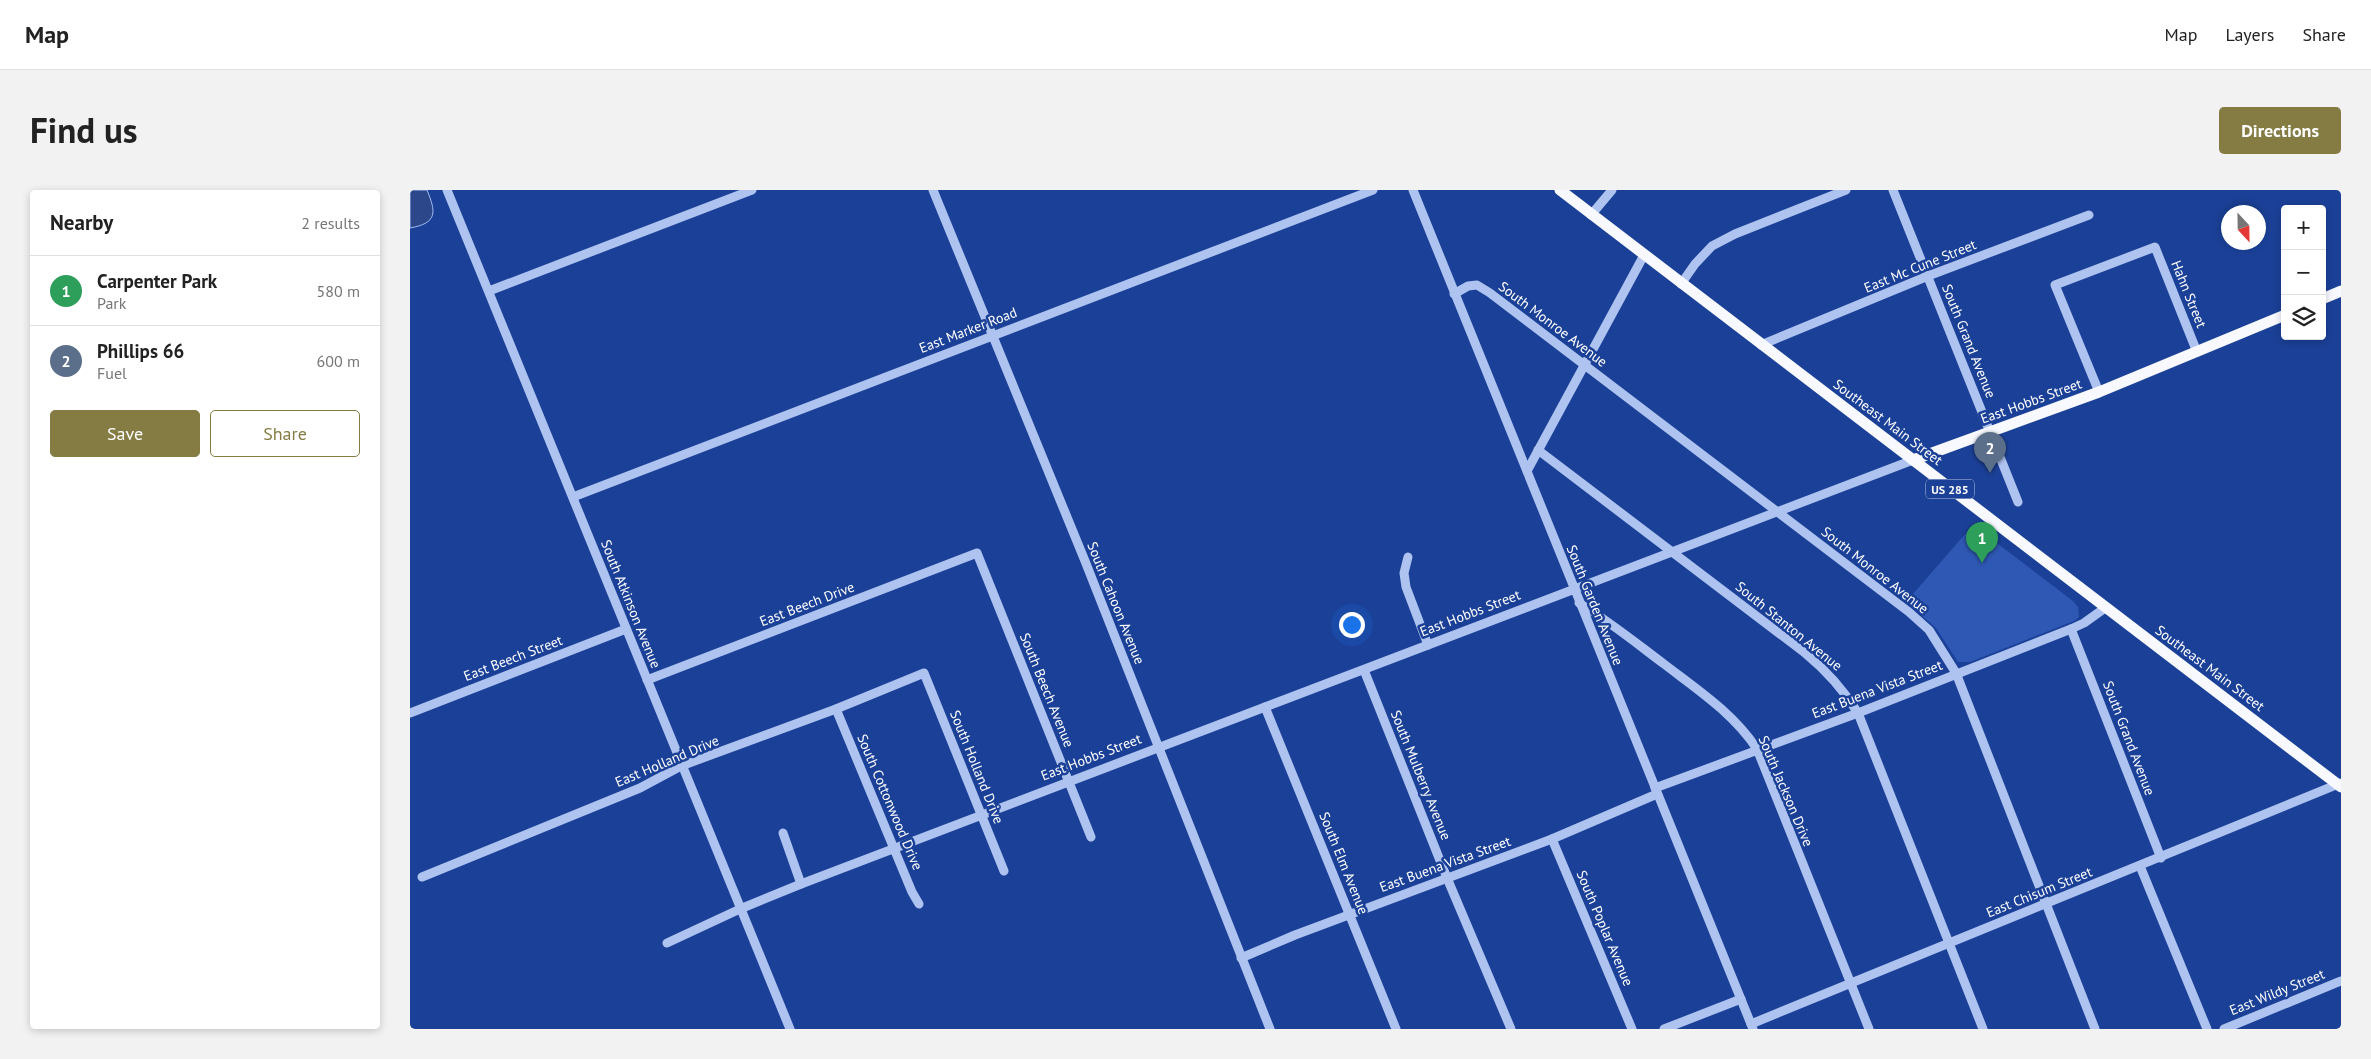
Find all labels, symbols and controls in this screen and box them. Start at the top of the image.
text: Map [25,19,69,50]
text: Map [2165,23,2197,46]
text: Layers [2225,23,2274,46]
text: Share [2302,23,2346,46]
text: Find us [30,107,138,153]
button: Directions [2219,107,2341,154]
north arrow [2221,205,2266,250]
map controls [2281,205,2326,340]
button: + [2281,205,2326,250]
text: Nearby [50,209,113,236]
text: 2 results [301,213,360,233]
street label: East Mc Cune Street [1861,235,1979,297]
button: − [2281,250,2326,295]
street label: Hahn Street [2167,258,2211,331]
text: Carpenter Park [97,269,217,293]
street label: South Monroe Avenue [1495,277,1611,371]
text: 1 [61,281,71,301]
text: 580 m [317,281,360,301]
street label: South Grand Avenue [1938,281,2000,401]
text: Park [97,293,126,313]
button: layers [2281,295,2326,340]
street label: East Marker Road [917,303,1019,357]
text: Phillips 66 [97,339,184,363]
text: 2 [61,351,71,371]
text: 600 m [317,351,360,371]
text: Fuel [97,363,127,383]
street label: East Hobbs Street [1978,374,2084,428]
street label: Southeast Main Street [1830,375,1946,469]
button: Save [50,410,200,457]
button: Share [210,410,360,457]
pin: 2 [1974,432,2006,473]
road number: US 285 [1926,480,1974,498]
pin: 1 [1966,522,1998,563]
street label: South Monroe Avenue [1818,523,1932,617]
street label: South Atkinson Avenue [597,537,665,671]
street label: South Cahoon Avenue [1083,539,1149,667]
street label: South Garden Avenue [1563,542,1627,668]
street label: South Stanton Avenue [1732,577,1846,675]
street label: East Beech Drive [757,578,857,630]
street label: East Hobbs Street [1417,585,1523,640]
your location [1339,612,1365,638]
street label: Southeast Main Street [2152,621,2268,715]
street label: South Beech Avenue [1016,630,1078,750]
street label: East Beech Street [461,631,565,685]
street label: East Buena Vista Street [1809,656,1945,722]
street label: South Grand Avenue [2099,678,2159,798]
street label: South Mulberry Avenue [1387,707,1455,843]
street label: South Holland Drive [946,708,1008,826]
street label: East Hobbs Street [1038,729,1144,784]
street label: East Holland Drive [612,731,722,791]
street label: South Cottonwood Drive [853,731,927,873]
street label: South Jackson Drive [1754,733,1818,849]
street label: South Elm Avenue [1315,809,1373,917]
street label: East Buena Vista Street [1377,832,1513,896]
street label: East Chisum Street [1983,862,2095,921]
street label: South Poplar Avenue [1573,867,1637,989]
street label: East Wildy Street [2227,965,2327,1019]

